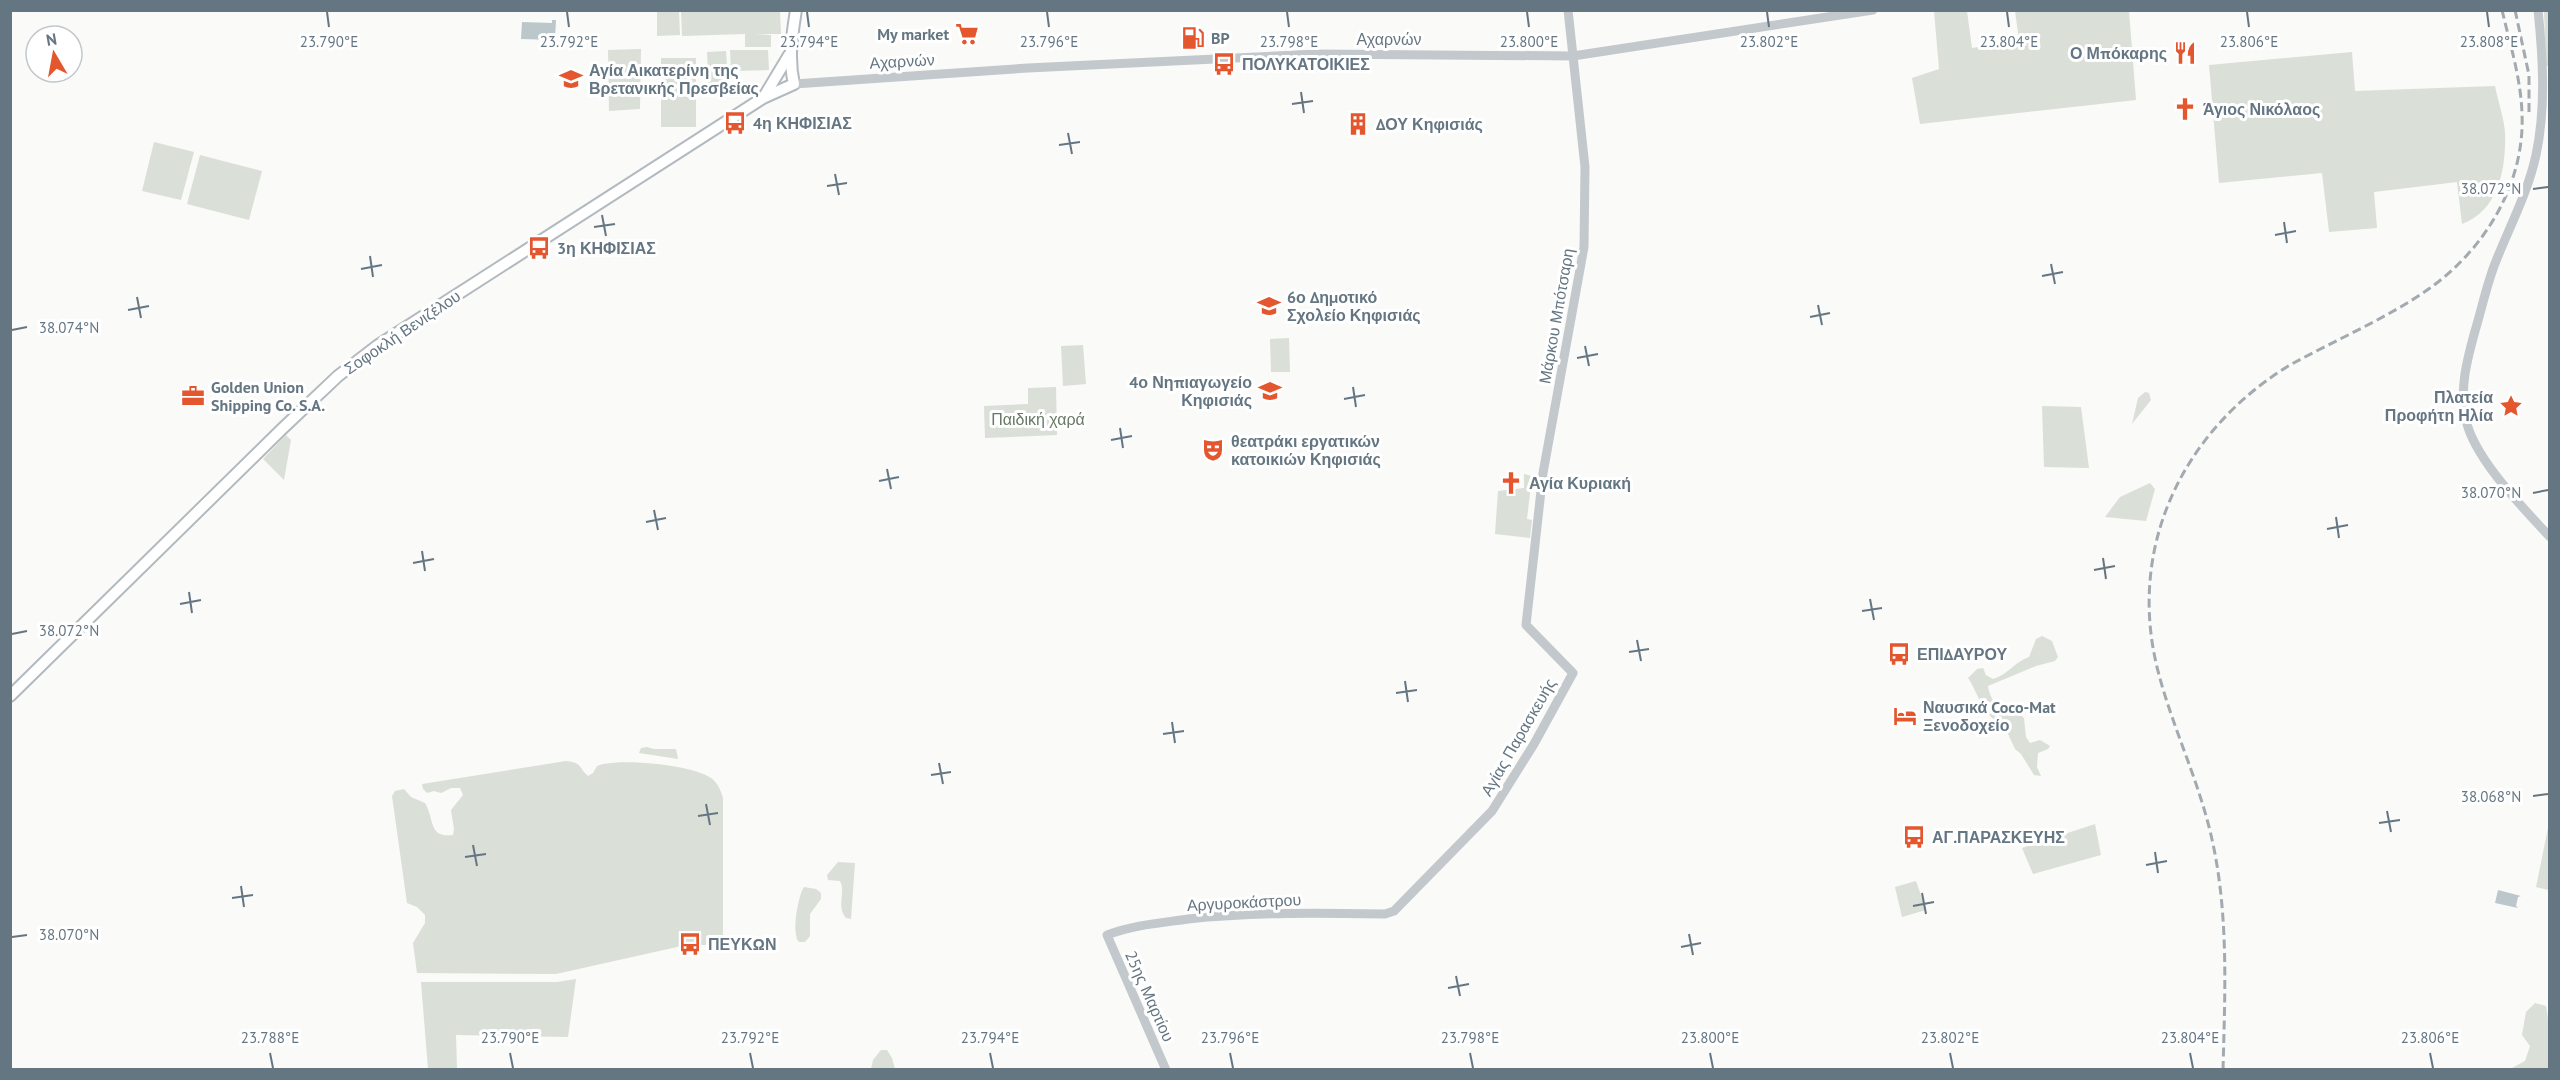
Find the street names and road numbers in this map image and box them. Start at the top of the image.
street label: Αχαρνών [1356,29,1422,49]
street label: Αχαρνών [869,49,935,73]
street label: Μάρκου Μπότσαρη [1534,247,1578,385]
street label: Σοφοκλή Βενιζέλου [340,286,464,378]
street label: Αγίας Παρασκευής [1476,674,1560,799]
street label: Αργυροκάστρου [1186,889,1302,915]
street label: 25ης Μαρτίου [1121,947,1179,1045]

